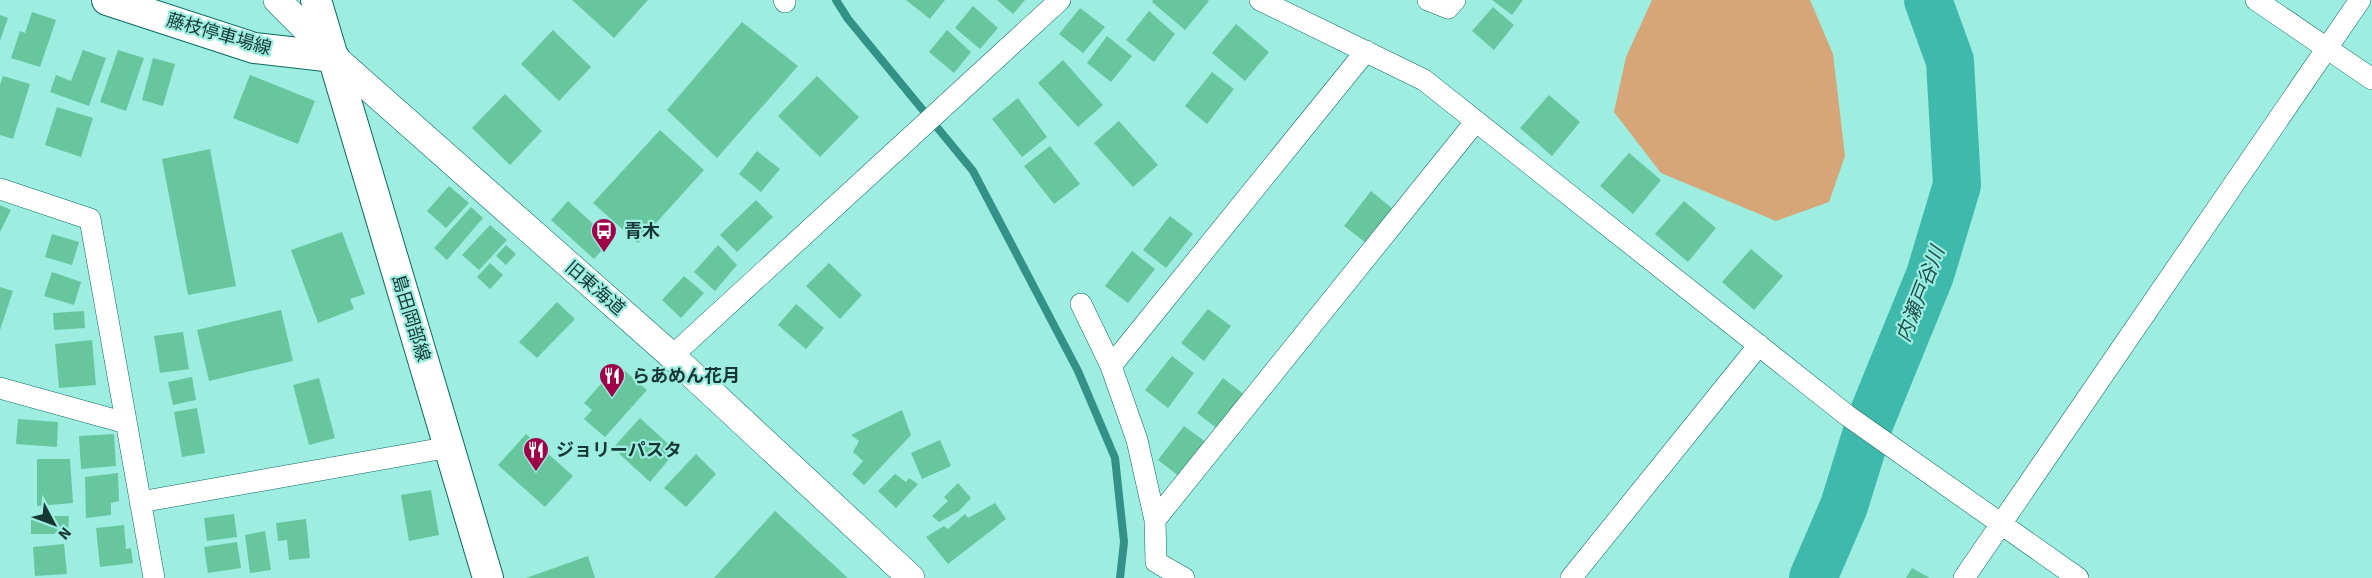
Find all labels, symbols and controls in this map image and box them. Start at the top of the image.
street label: 藤枝停車場線 [164,8,274,61]
bus stop icon: 青木 [589,216,619,254]
place label: 青木 [624,219,660,244]
water label: 内瀬戸谷川 [1890,241,1953,346]
street label: 旧東海道 [559,255,630,321]
street label: 島田岡部線 [385,271,436,365]
restaurant icon: らあめん花月 [597,361,627,399]
place label: らあめん花月 [632,364,740,389]
restaurant icon: ジョリーパスタ [521,435,551,473]
place label: ジョリーパスタ [556,438,682,463]
north arrow [24,494,84,554]
text: N [53,522,76,544]

